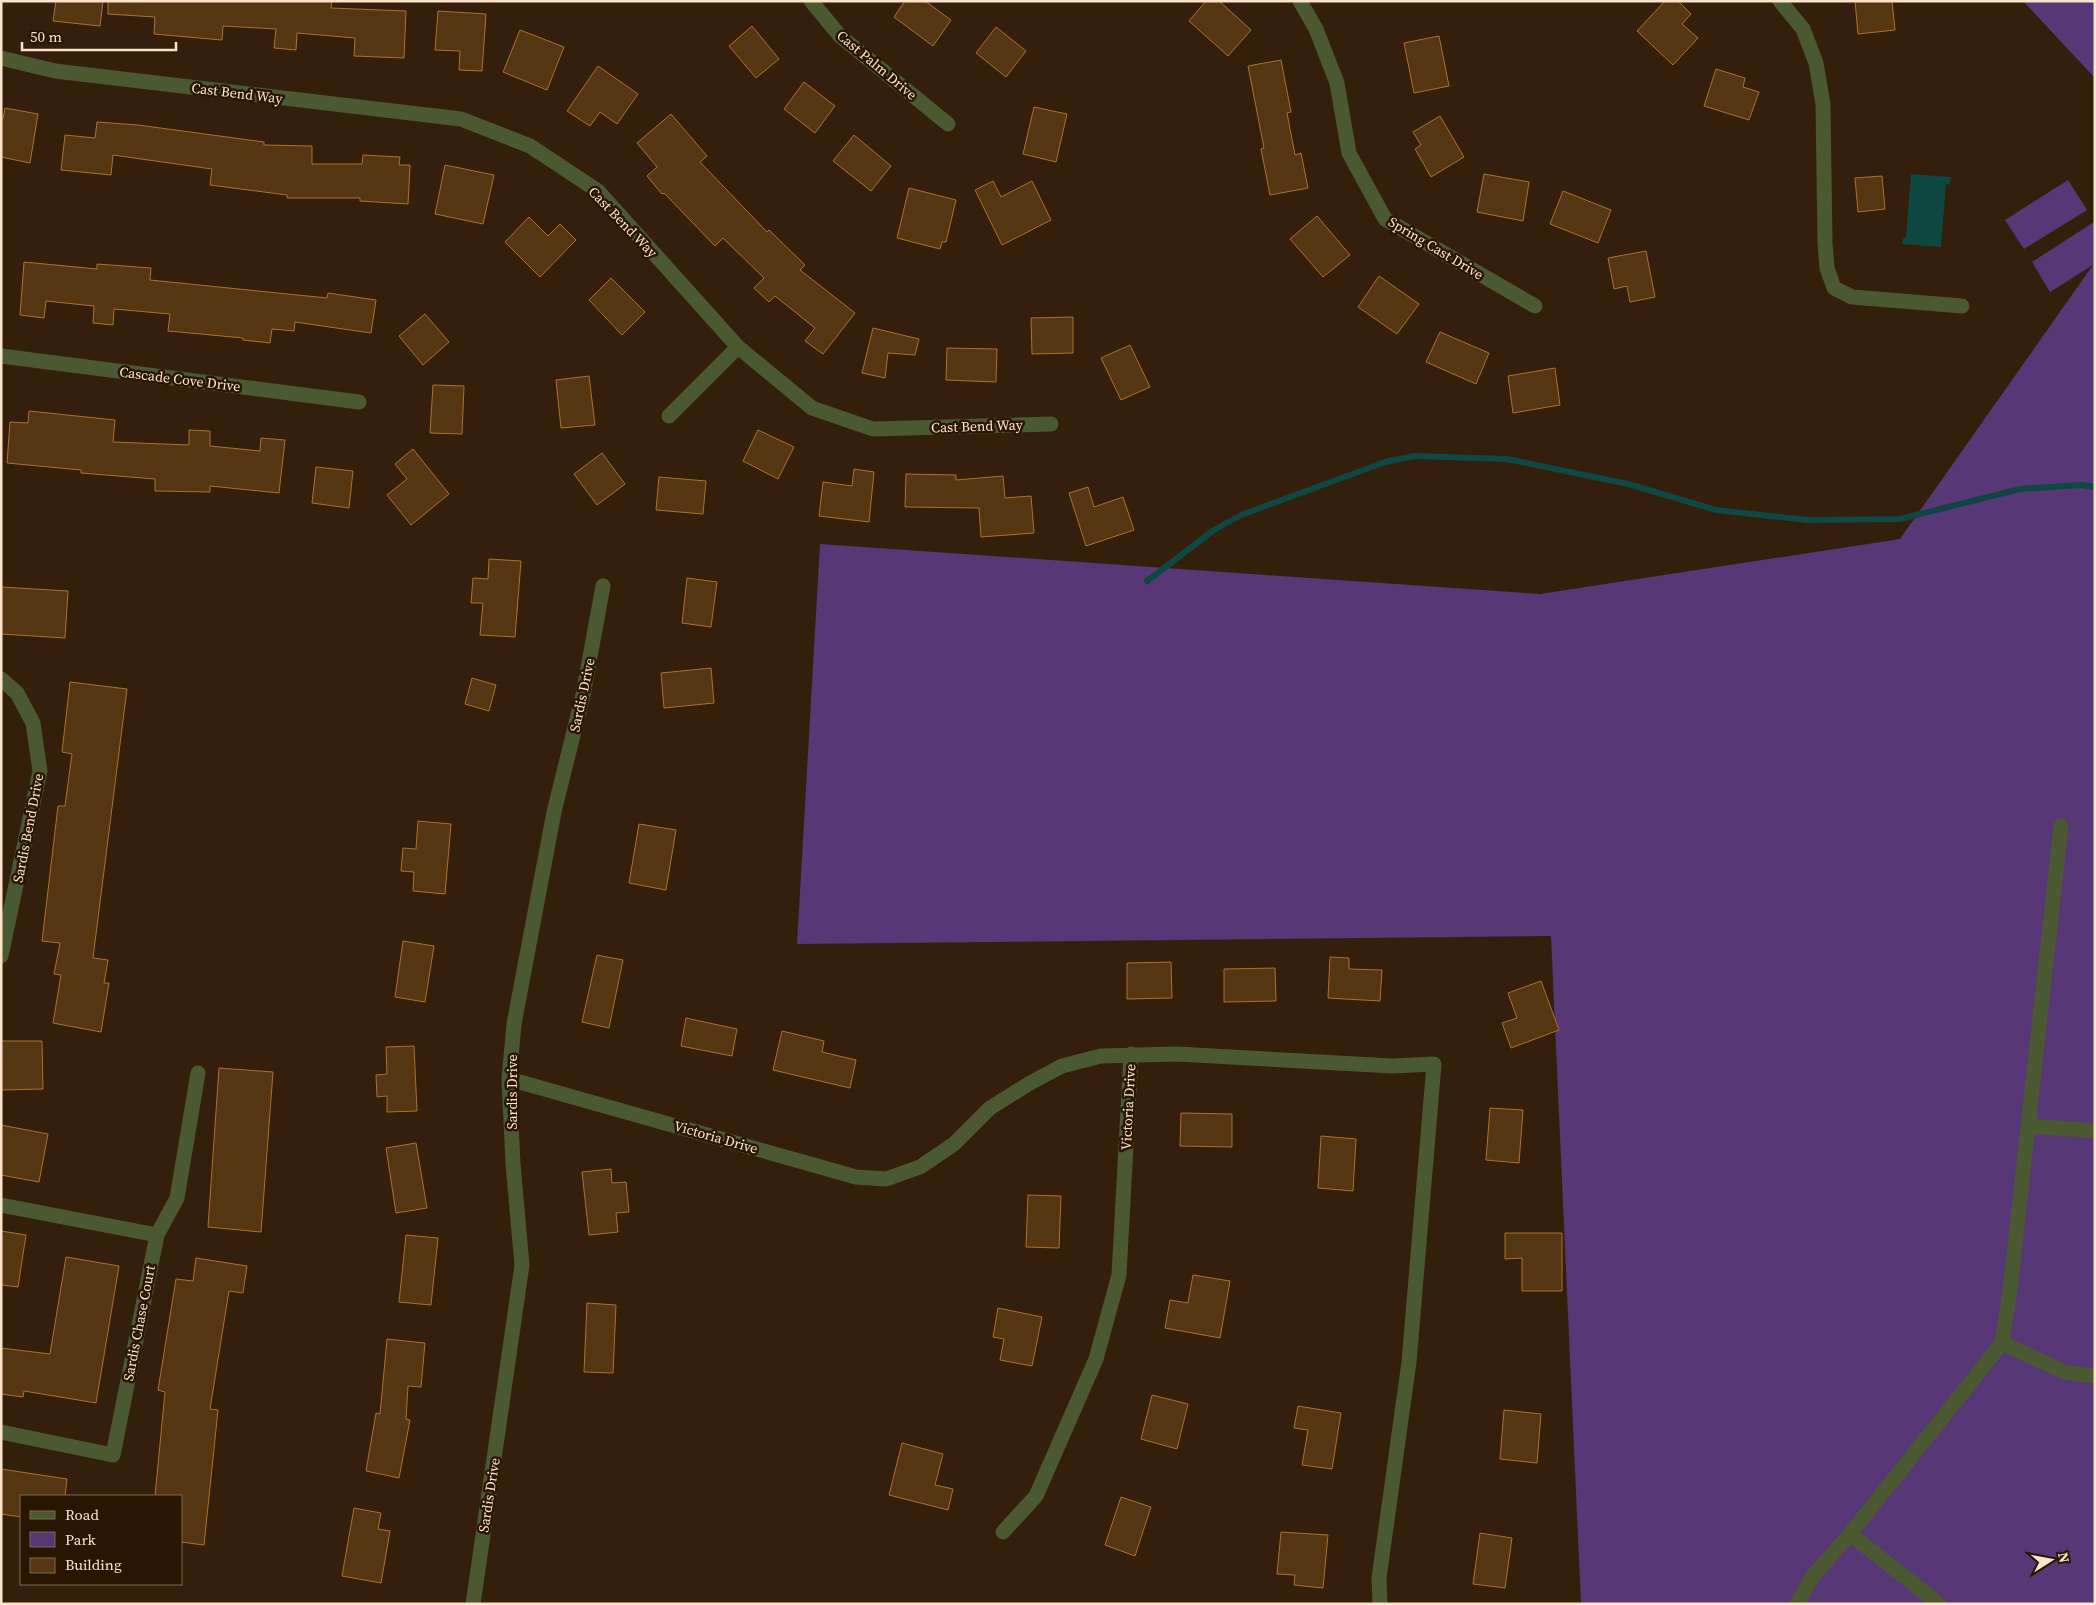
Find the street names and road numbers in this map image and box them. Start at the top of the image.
street label: Cast Palm Drive [833,26,921,104]
street label: Cast Bend Way [190,77,285,109]
street label: Cast Bend Way [584,182,663,263]
street label: Spring Cast Drive [1385,212,1487,284]
street label: Cascade Cove Drive [118,362,242,396]
street label: Cast Bend Way [931,414,1024,438]
street label: Sardis Drive [564,656,600,734]
street label: Sardis Bend Drive [8,772,48,884]
street label: Sardis Drive [502,1054,522,1130]
street label: Victoria Drive [1116,1063,1140,1151]
street label: Victoria Drive [672,1115,760,1159]
street label: Sardis Chase Court [118,1263,160,1383]
street label: Sardis Drive [473,1456,505,1534]

